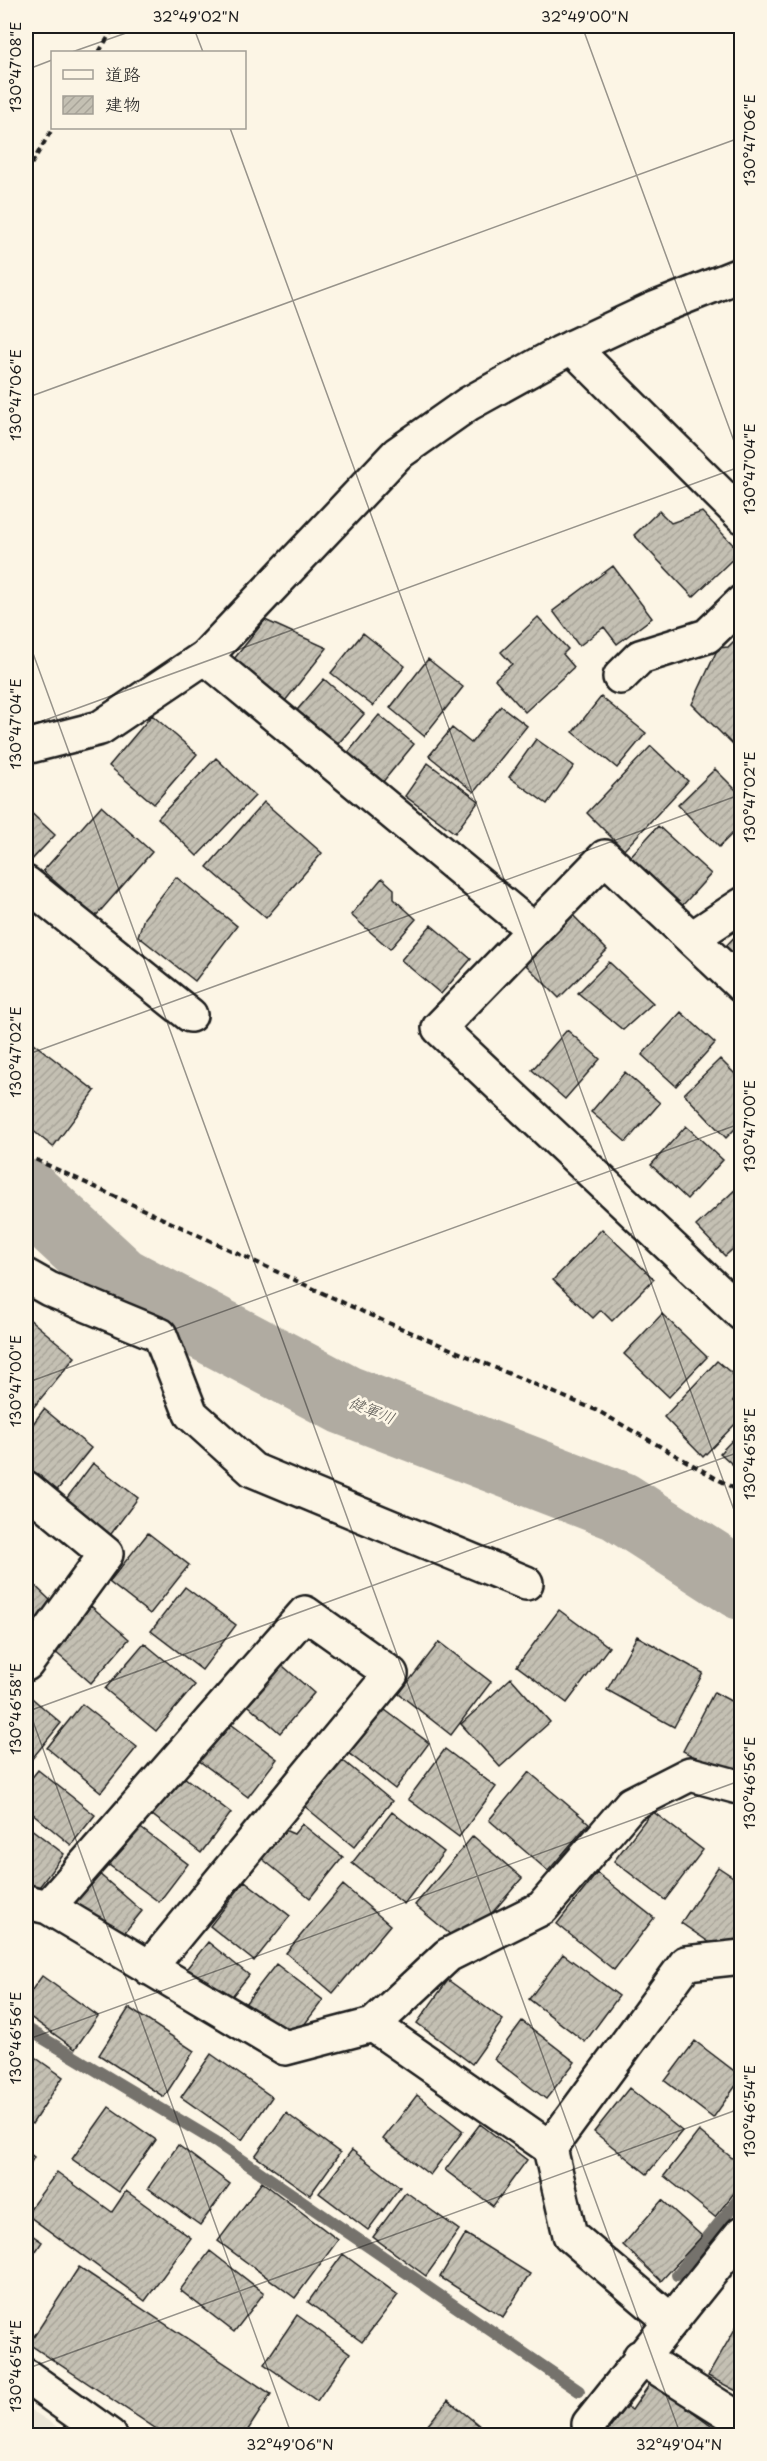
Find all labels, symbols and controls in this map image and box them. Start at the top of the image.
text: 32°49'02"N [153,4,239,27]
text: 32°49'00"N [541,4,629,27]
text: 130°47'08"E [3,22,26,112]
legend [51,51,246,129]
text: 道路 [105,60,141,87]
text: 建物 [105,90,141,117]
text: 130°47'06"E [737,94,760,186]
text: 130°47'06"E [3,349,26,441]
text: 130°47'04"E [737,423,760,515]
text: 130°47'04"E [3,678,26,770]
text: 130°47'02"E [737,751,760,843]
text: 130°47'02"E [3,1006,26,1098]
text: 130°47'00"E [737,1080,760,1172]
text: 130°47'00"E [3,1335,26,1427]
water label: 健軍川 [346,1389,399,1429]
text: 130°46'58"E [737,1408,760,1500]
text: 130°46'58"E [3,1663,26,1755]
text: 130°46'56"E [737,1737,760,1829]
text: 130°46'56"E [3,1992,26,2084]
text: 130°46'54"E [737,2065,760,2157]
text: 130°46'54"E [3,2320,26,2412]
text: 32°49'06"N [246,2432,334,2455]
text: 32°49'04"N [636,2432,722,2455]

